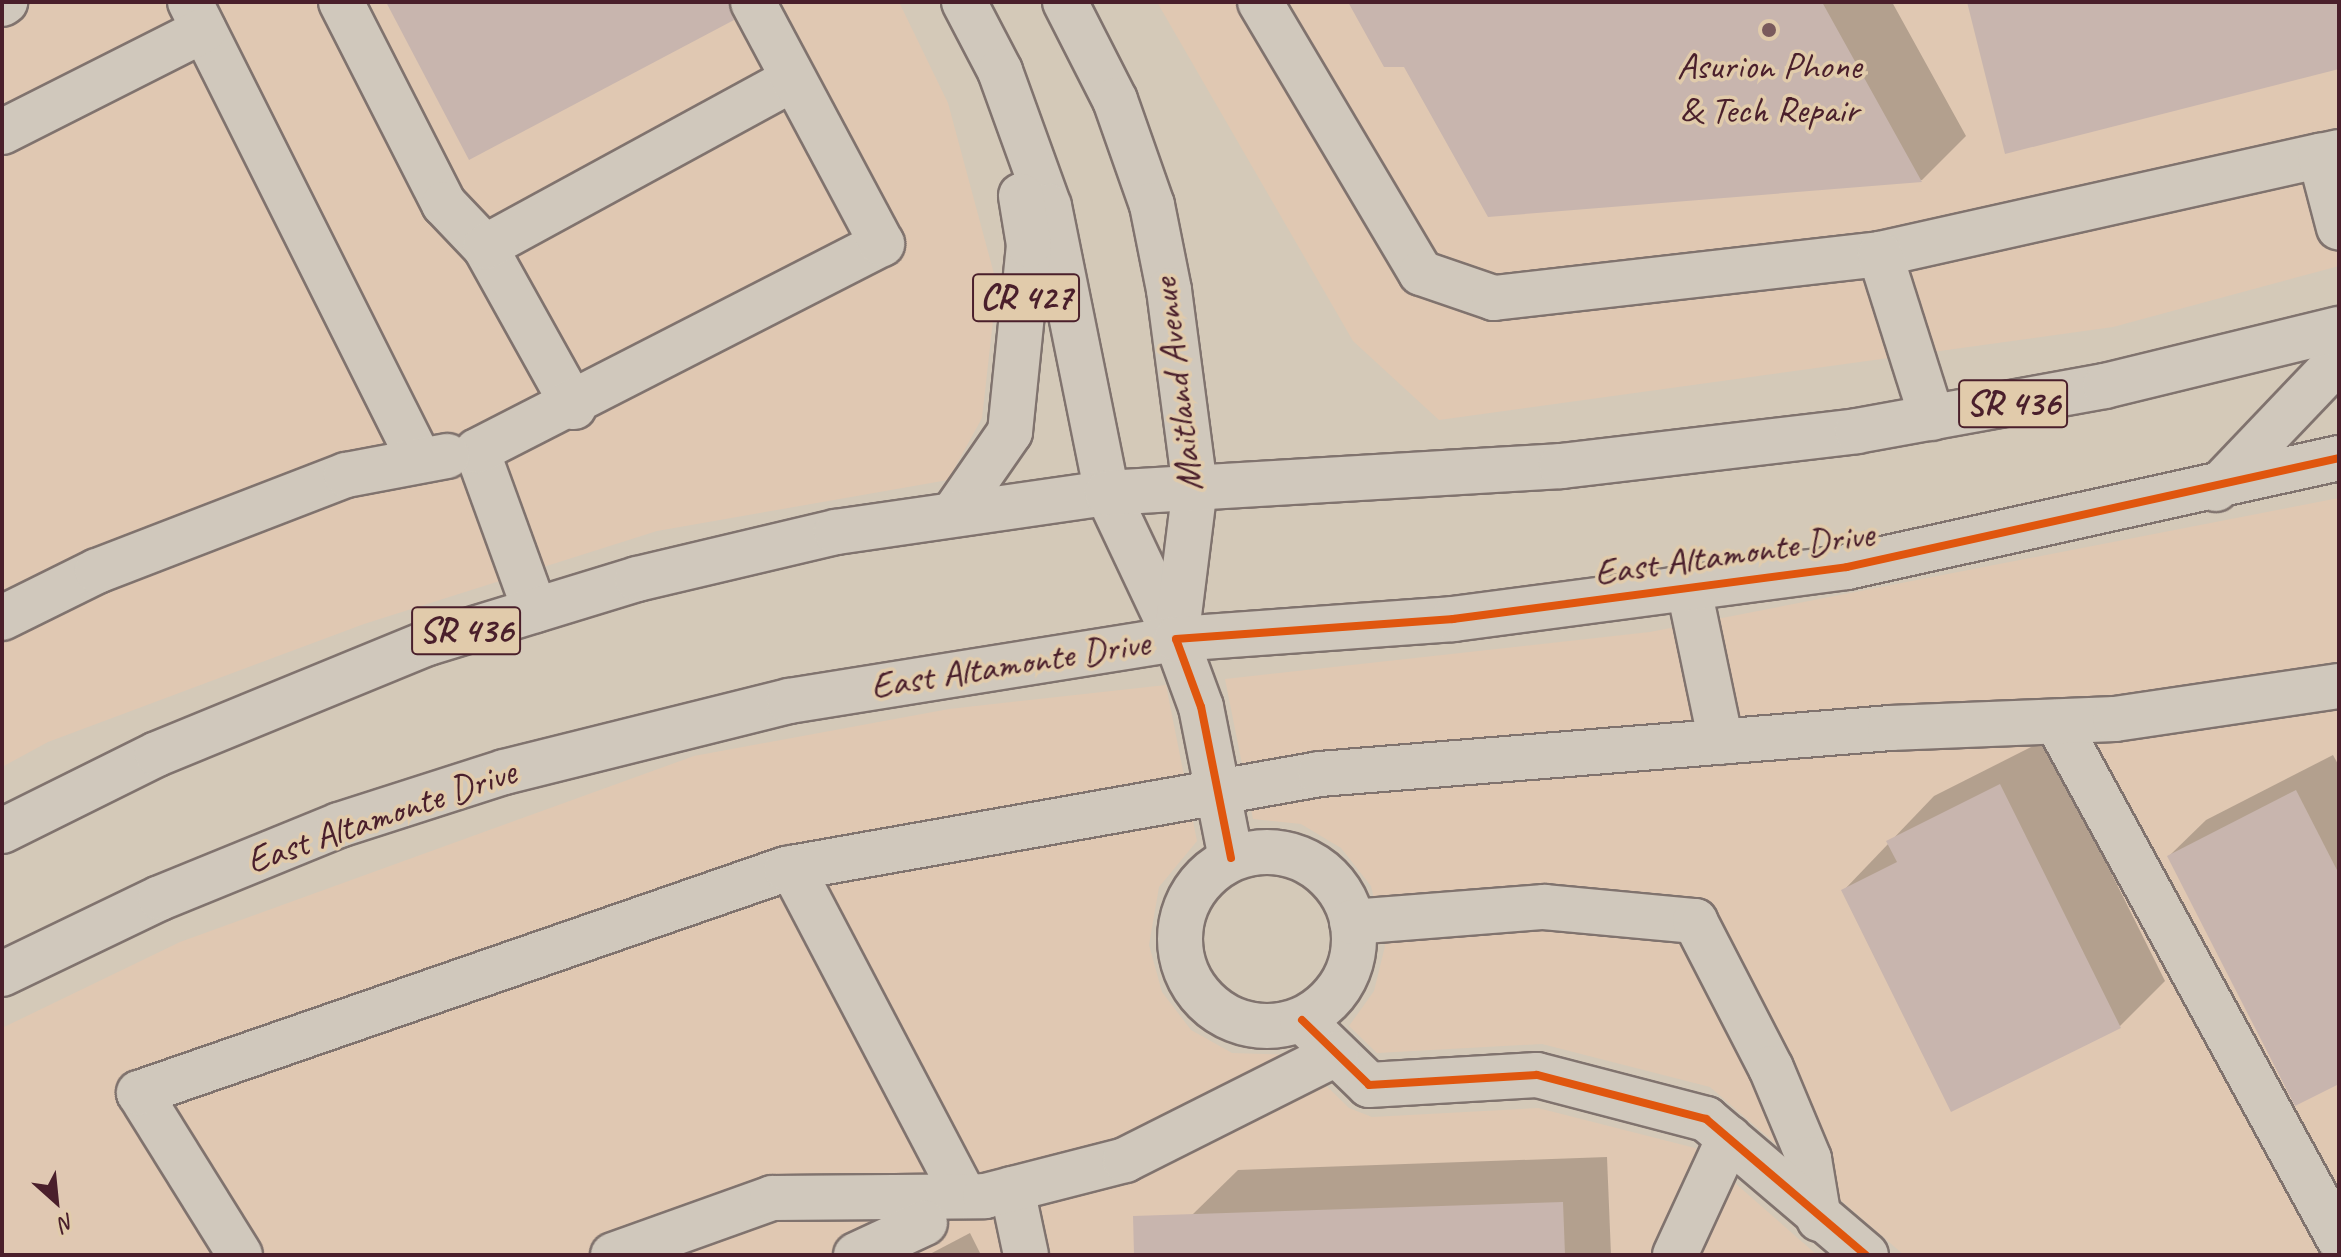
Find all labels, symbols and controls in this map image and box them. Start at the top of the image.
marker: Asurion Phone & Tech Repair [1760,21,1778,39]
place label: Asurion Phone & Tech Repair [1677,43,1861,132]
road number: CR 427 [972,266,1080,330]
street label: Maitland Avenue [1141,276,1213,494]
road number: SR 436 [1957,372,2069,436]
street label: East Altamonte Drive [1592,511,1876,595]
road number: SR 436 [410,599,522,663]
street label: East Altamonte Drive [868,620,1152,708]
street label: East Altamonte Drive [241,749,521,883]
north arrow [16,1161,96,1241]
text: N [54,1207,79,1238]

